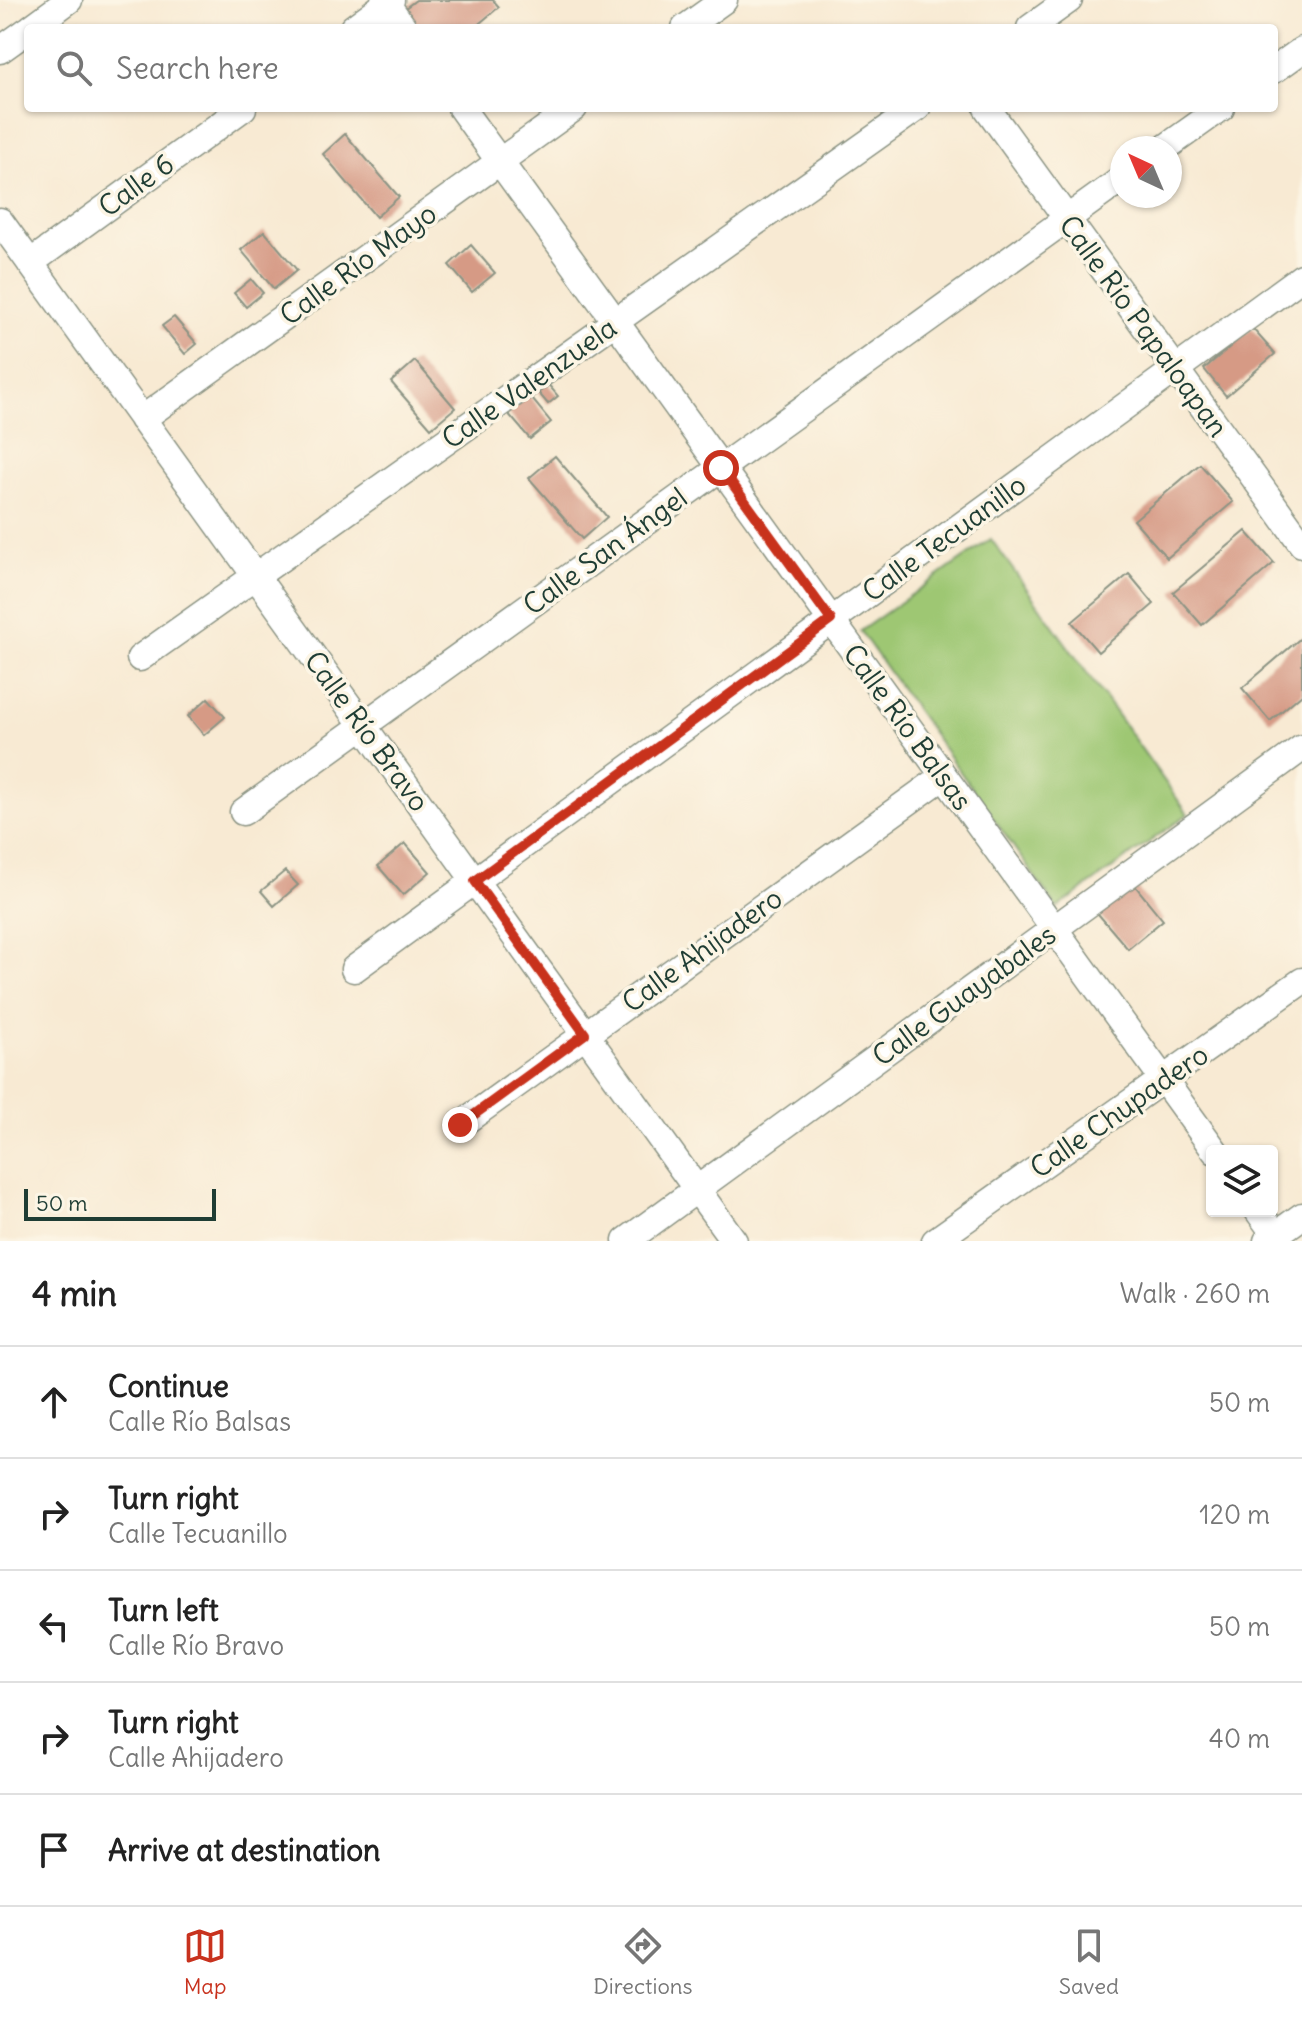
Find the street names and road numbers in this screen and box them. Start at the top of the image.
street label: Calle 6 [91,146,181,224]
street label: Calle Río Mayo [273,195,443,333]
street label: Calle Río Papaloapan [1051,208,1237,444]
street label: Calle Valenzuela [435,309,623,457]
street label: Calle Tecuanillo [855,467,1033,609]
street label: Calle San Ángel [515,479,694,623]
street label: Calle Río Balsas [836,637,980,817]
street label: Calle Río Bravo [297,644,437,818]
street label: Calle Ahijadero [615,880,789,1020]
street label: Calle Guayabales [865,916,1063,1074]
street label: Calle Chupadero [1023,1036,1215,1186]

